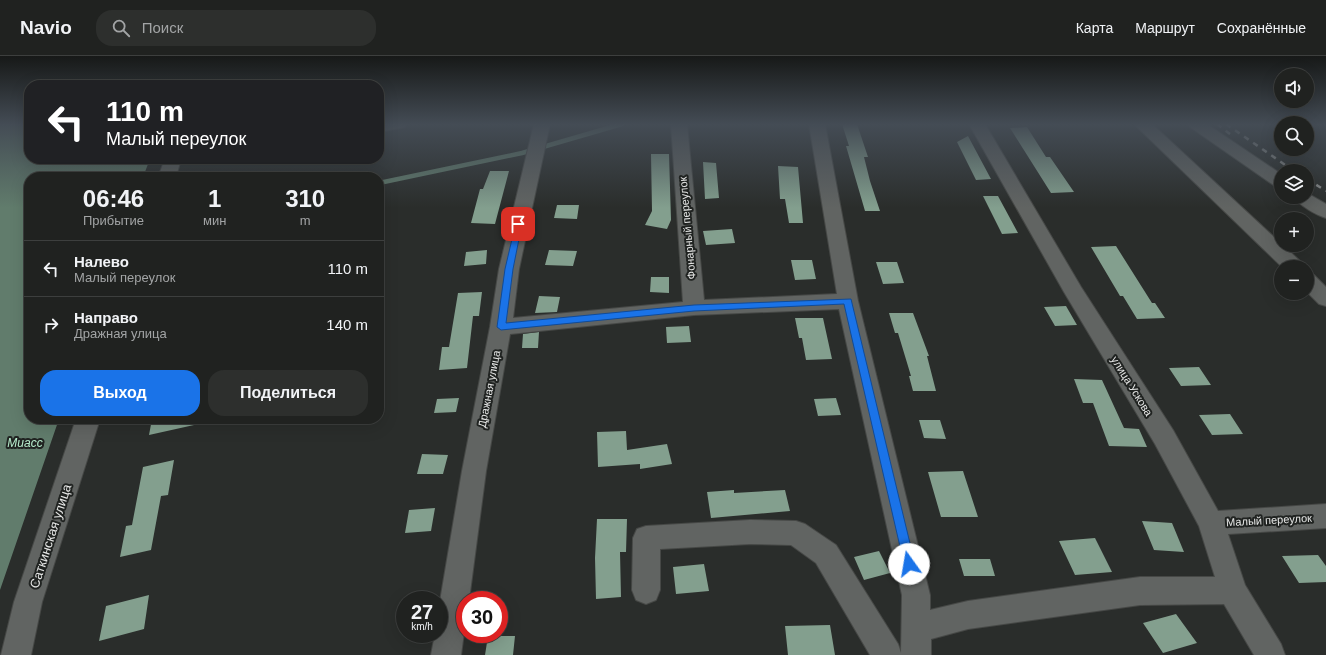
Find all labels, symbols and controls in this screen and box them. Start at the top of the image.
search box [96,10,376,46]
text: Navio [20,17,72,38]
icon: search [110,17,132,39]
text: Поиск [142,19,183,36]
text: Карта [1076,20,1113,36]
text: Маршрут [1135,20,1195,36]
text: Сохранённые [1217,20,1306,36]
map controls [1274,68,1314,300]
button: sound [1274,68,1314,108]
icon: left [40,96,92,148]
text: 110 m [106,96,184,127]
button: search [1274,116,1314,156]
text: Малый переулок [106,129,246,149]
button: layers [1274,164,1314,204]
street label: Фонарный переулок [677,176,697,280]
text: 06:46 [83,185,144,212]
text: 1 [208,185,221,212]
text: 310 [285,185,325,212]
pin [501,207,535,241]
button: + [1274,212,1314,252]
text: Прибытие [83,213,144,228]
text: мин [203,213,226,228]
text: m [300,213,311,228]
icon: arrive [507,213,529,235]
text: Налево [74,253,129,270]
icon: left [40,258,62,280]
text: 110 m [327,260,368,277]
button: − [1274,260,1314,300]
text: Малый переулок [74,270,175,285]
text: Направо [74,309,138,326]
icon: right [40,314,62,336]
text: 140 m [326,316,368,333]
text: Дражная улица [74,326,167,341]
street label: Дражная улица [476,348,503,429]
street label: улица Ускова [1109,354,1156,419]
button: Выход [40,370,200,416]
button: Поделиться [208,370,368,416]
water label: Миасс [7,436,43,450]
street label: Саткинская улица [27,481,75,590]
street label: Малый переулок [1226,512,1312,528]
position arrow [888,543,930,585]
speed limit sign: 30 [456,591,508,643]
text: 27 [411,601,433,623]
text: km/h [411,621,433,632]

